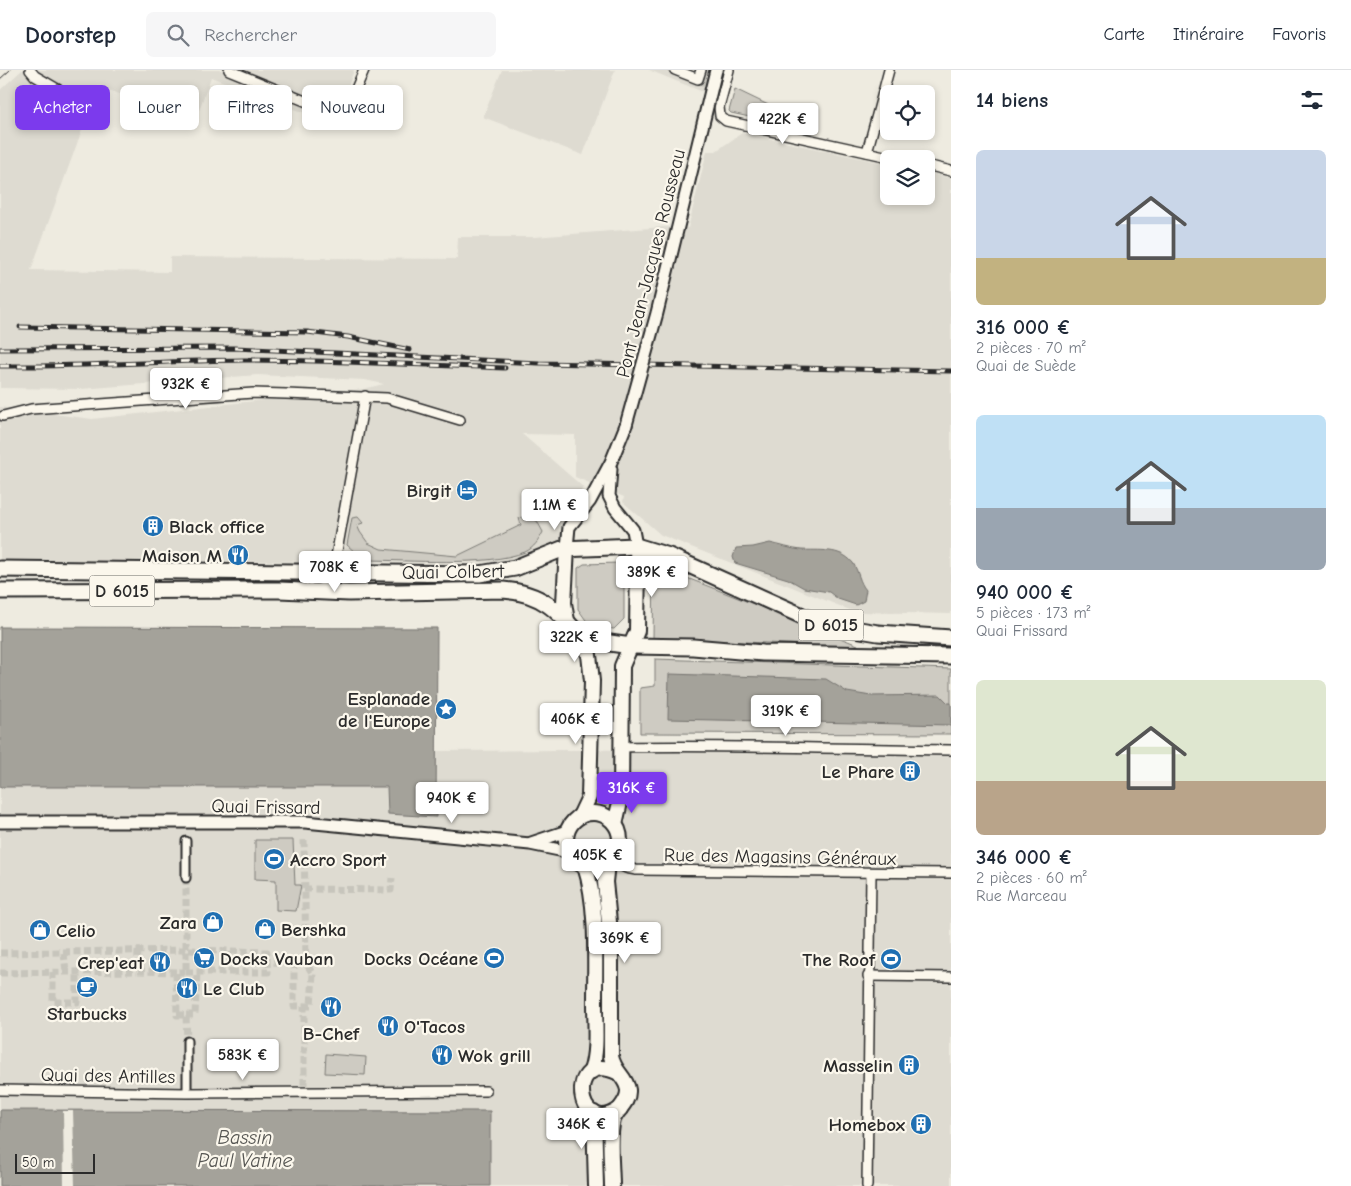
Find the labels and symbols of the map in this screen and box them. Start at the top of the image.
pin: 422K € [742,102,824,145]
street label: Pont Jean-Jacques Rousseau [612,147,690,380]
pin: 932K € [145,368,227,410]
hotel icon: Birgit [455,478,479,502]
place label: Birgit [406,480,452,502]
pin: 1.1M € [514,488,596,531]
building icon: Black office [141,514,165,538]
place label: Black office [169,516,265,538]
restaurant icon: Maison M [226,543,250,567]
place label: Maison M [142,545,222,567]
pin: 708K € [294,550,376,593]
pin: 389K € [611,556,693,598]
street label: Quai Colbert [402,560,505,584]
road number: D 6015 [90,576,154,606]
road number: D 6015 [798,610,864,640]
pin: 322K € [534,620,616,663]
place label: Esplanade de l'Europe [338,688,430,732]
pin: 319K € [745,694,827,737]
place icon: Esplanade de l'Europe [434,697,458,721]
pin: 406K € [535,702,617,745]
building icon: Le Phare [898,759,922,783]
place label: Le Phare [822,761,894,783]
pin: 316K € [591,772,673,814]
pin: 940K € [411,782,493,824]
street label: Quai Frissard [211,795,321,819]
pin: 405K € [557,838,639,881]
street label: Rue des Magasins Généraux [664,844,897,870]
sports icon: Accro Sport [262,847,286,871]
place label: Accro Sport [290,849,387,871]
shop icon: Zara [201,910,225,934]
place label: Zara [160,912,197,934]
shop icon: Bershka [253,917,277,941]
shop icon: Celio [28,918,52,942]
place label: Bershka [281,919,346,941]
place label: Celio [56,920,96,942]
pin: 369K € [584,922,666,964]
supermarket icon: Docks Vauban [192,946,216,970]
sports icon: Docks Océane [482,946,506,970]
sports icon: The Roof [879,947,903,971]
place label: Docks Vauban [220,948,334,970]
place label: Docks Océane [364,948,478,970]
place label: The Roof [802,949,876,971]
restaurant icon: Crep'eat [148,950,172,974]
place label: Crep'eat [77,952,145,974]
cafe icon: Starbucks [75,975,99,999]
restaurant icon: Le Club [175,976,199,1000]
place label: Le Club [203,978,265,1000]
restaurant icon: B-Chef [319,995,343,1019]
place label: Starbucks [47,1003,127,1025]
restaurant icon: O'Tacos [376,1014,400,1038]
place label: O'Tacos [404,1016,465,1038]
place label: B-Chef [303,1023,360,1045]
pin: 583K € [202,1038,284,1081]
restaurant icon: Wok grill [430,1043,454,1067]
place label: Wok grill [458,1045,531,1067]
building icon: Masselin [897,1053,921,1077]
place label: Masselin [823,1055,893,1077]
street label: Quai des Antilles [41,1064,176,1088]
pin: 346K € [541,1108,623,1150]
building icon: Homebox [909,1112,933,1136]
place label: Homebox [829,1114,906,1136]
water label: Bassin Paul Vatine [197,1126,293,1172]
scale bar [15,1151,95,1174]

